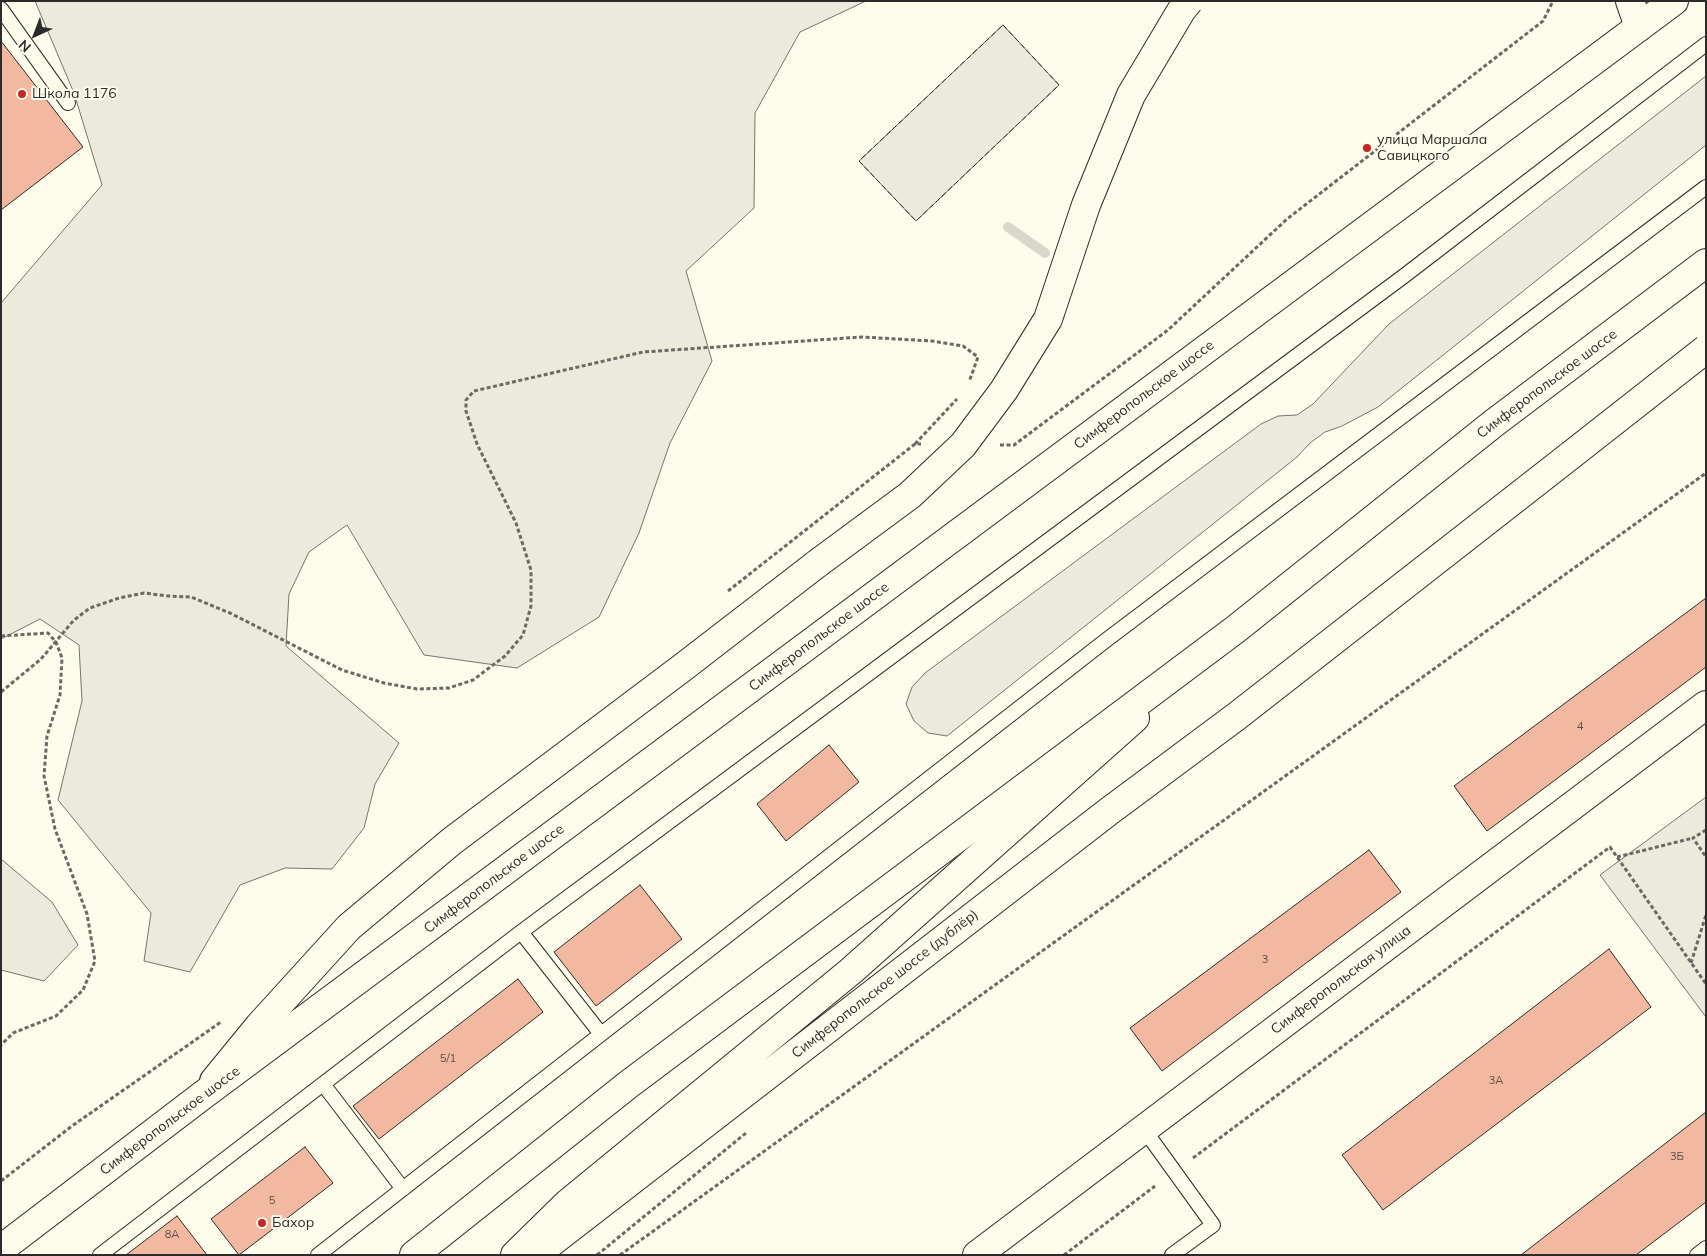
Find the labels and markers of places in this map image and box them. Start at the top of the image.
place label: Школа 1176 [32,86,117,102]
marker: Школа 1176 [16,88,28,100]
place label: улица Маршала Савицкого [1377,132,1487,164]
marker: улица Маршала Савицкого [1361,142,1373,154]
place label: Бахор [272,1215,314,1231]
marker: Бахор [256,1217,268,1229]

